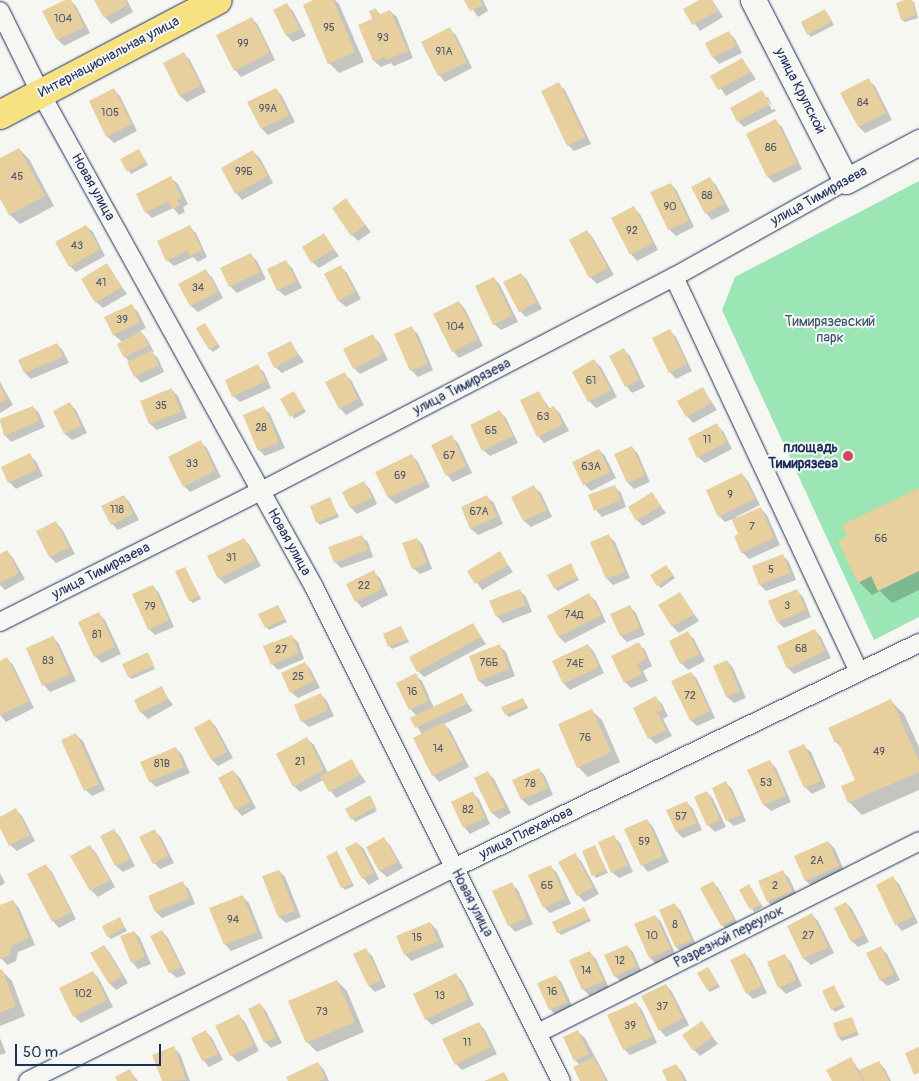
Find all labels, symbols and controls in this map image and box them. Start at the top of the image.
house number: 104 [54,12,72,26]
street label: Интернациональная улица [36,13,182,101]
house number: 95 [323,21,335,35]
house number: 93 [377,31,389,45]
house number: 99 [237,37,249,51]
house number: 91А [435,45,453,59]
street label: улица Крупской [771,45,829,137]
house number: 84 [857,96,869,110]
house number: 99А [259,102,277,116]
house number: 105 [101,106,119,120]
house number: 86 [765,141,777,155]
street label: Новая улица [68,150,118,224]
street label: улица Тимирязева [768,163,870,229]
house number: 99Б [235,165,253,179]
house number: 45 [11,170,23,184]
house number: 88 [701,189,713,203]
house number: 90 [663,200,677,214]
house number: 92 [626,224,638,238]
house number: 43 [71,239,83,253]
house number: 41 [96,276,106,290]
house number: 34 [192,281,204,295]
house number: 39 [116,313,128,327]
park label: Тимирязевский парк [785,314,875,347]
house number: 104 [446,320,464,334]
street label: улица Тимирязева [410,355,514,419]
house number: 61 [586,374,596,388]
house number: 35 [155,399,167,413]
house number: 63 [537,410,549,424]
house number: 28 [255,421,267,435]
house number: 65 [485,424,497,438]
house number: 11 [703,433,711,447]
place label: площадь Тимирязева [768,440,838,472]
house number: 67 [443,449,455,463]
marker: площадь Тимирязева [842,450,854,462]
house number: 33 [186,457,198,471]
house number: 63А [581,460,601,474]
house number: 69 [394,469,406,483]
house number: 9 [727,488,733,502]
house number: 118 [110,503,124,517]
street label: Новая улица [264,505,314,579]
house number: 67А [469,505,489,519]
house number: 7 [749,520,755,534]
house number: 66 [875,532,887,546]
street label: улица Тимирязева [49,539,153,603]
house number: 31 [226,551,236,565]
house number: 5 [768,563,774,577]
house number: 22 [358,579,370,593]
house number: 3 [784,599,790,613]
house number: 79 [144,600,156,614]
house number: 74Д [565,608,583,622]
house number: 81 [92,628,102,642]
house number: 68 [795,642,807,656]
house number: 27 [275,643,287,657]
house number: 83 [42,654,54,668]
house number: 76Б [480,656,498,670]
house number: 74Е [566,657,584,671]
house number: 25 [292,670,304,684]
house number: 16 [407,685,417,699]
house number: 72 [684,689,696,703]
house number: 76 [579,731,591,745]
house number: 14 [433,742,443,756]
house number: 49 [873,745,885,759]
house number: 21 [295,755,305,769]
house number: 81В [154,757,170,771]
house number: 53 [760,776,772,790]
house number: 78 [524,777,536,791]
house number: 82 [462,803,474,817]
street label: улица Плеханова [476,803,576,863]
house number: 57 [675,810,687,824]
house number: 59 [638,835,650,849]
house number: 2А [810,854,824,868]
street label: Новая улица [448,866,496,940]
house number: 65 [541,879,553,893]
house number: 2 [772,879,778,893]
street label: Разрезной переулок [672,902,786,972]
house number: 94 [227,913,239,927]
house number: 8 [672,918,678,932]
house number: 10 [646,929,658,943]
house number: 27 [802,929,814,943]
house number: 15 [412,931,422,945]
house number: 12 [615,954,625,968]
house number: 14 [581,964,591,978]
house number: 16 [547,985,557,999]
house number: 102 [74,987,92,1001]
house number: 13 [435,989,445,1003]
house number: 37 [656,1000,668,1014]
house number: 73 [316,1005,328,1019]
house number: 39 [624,1019,636,1033]
scale bar [18,1034,164,1066]
house number: 11 [463,1036,471,1050]
text: 50 m [23,1043,58,1062]

